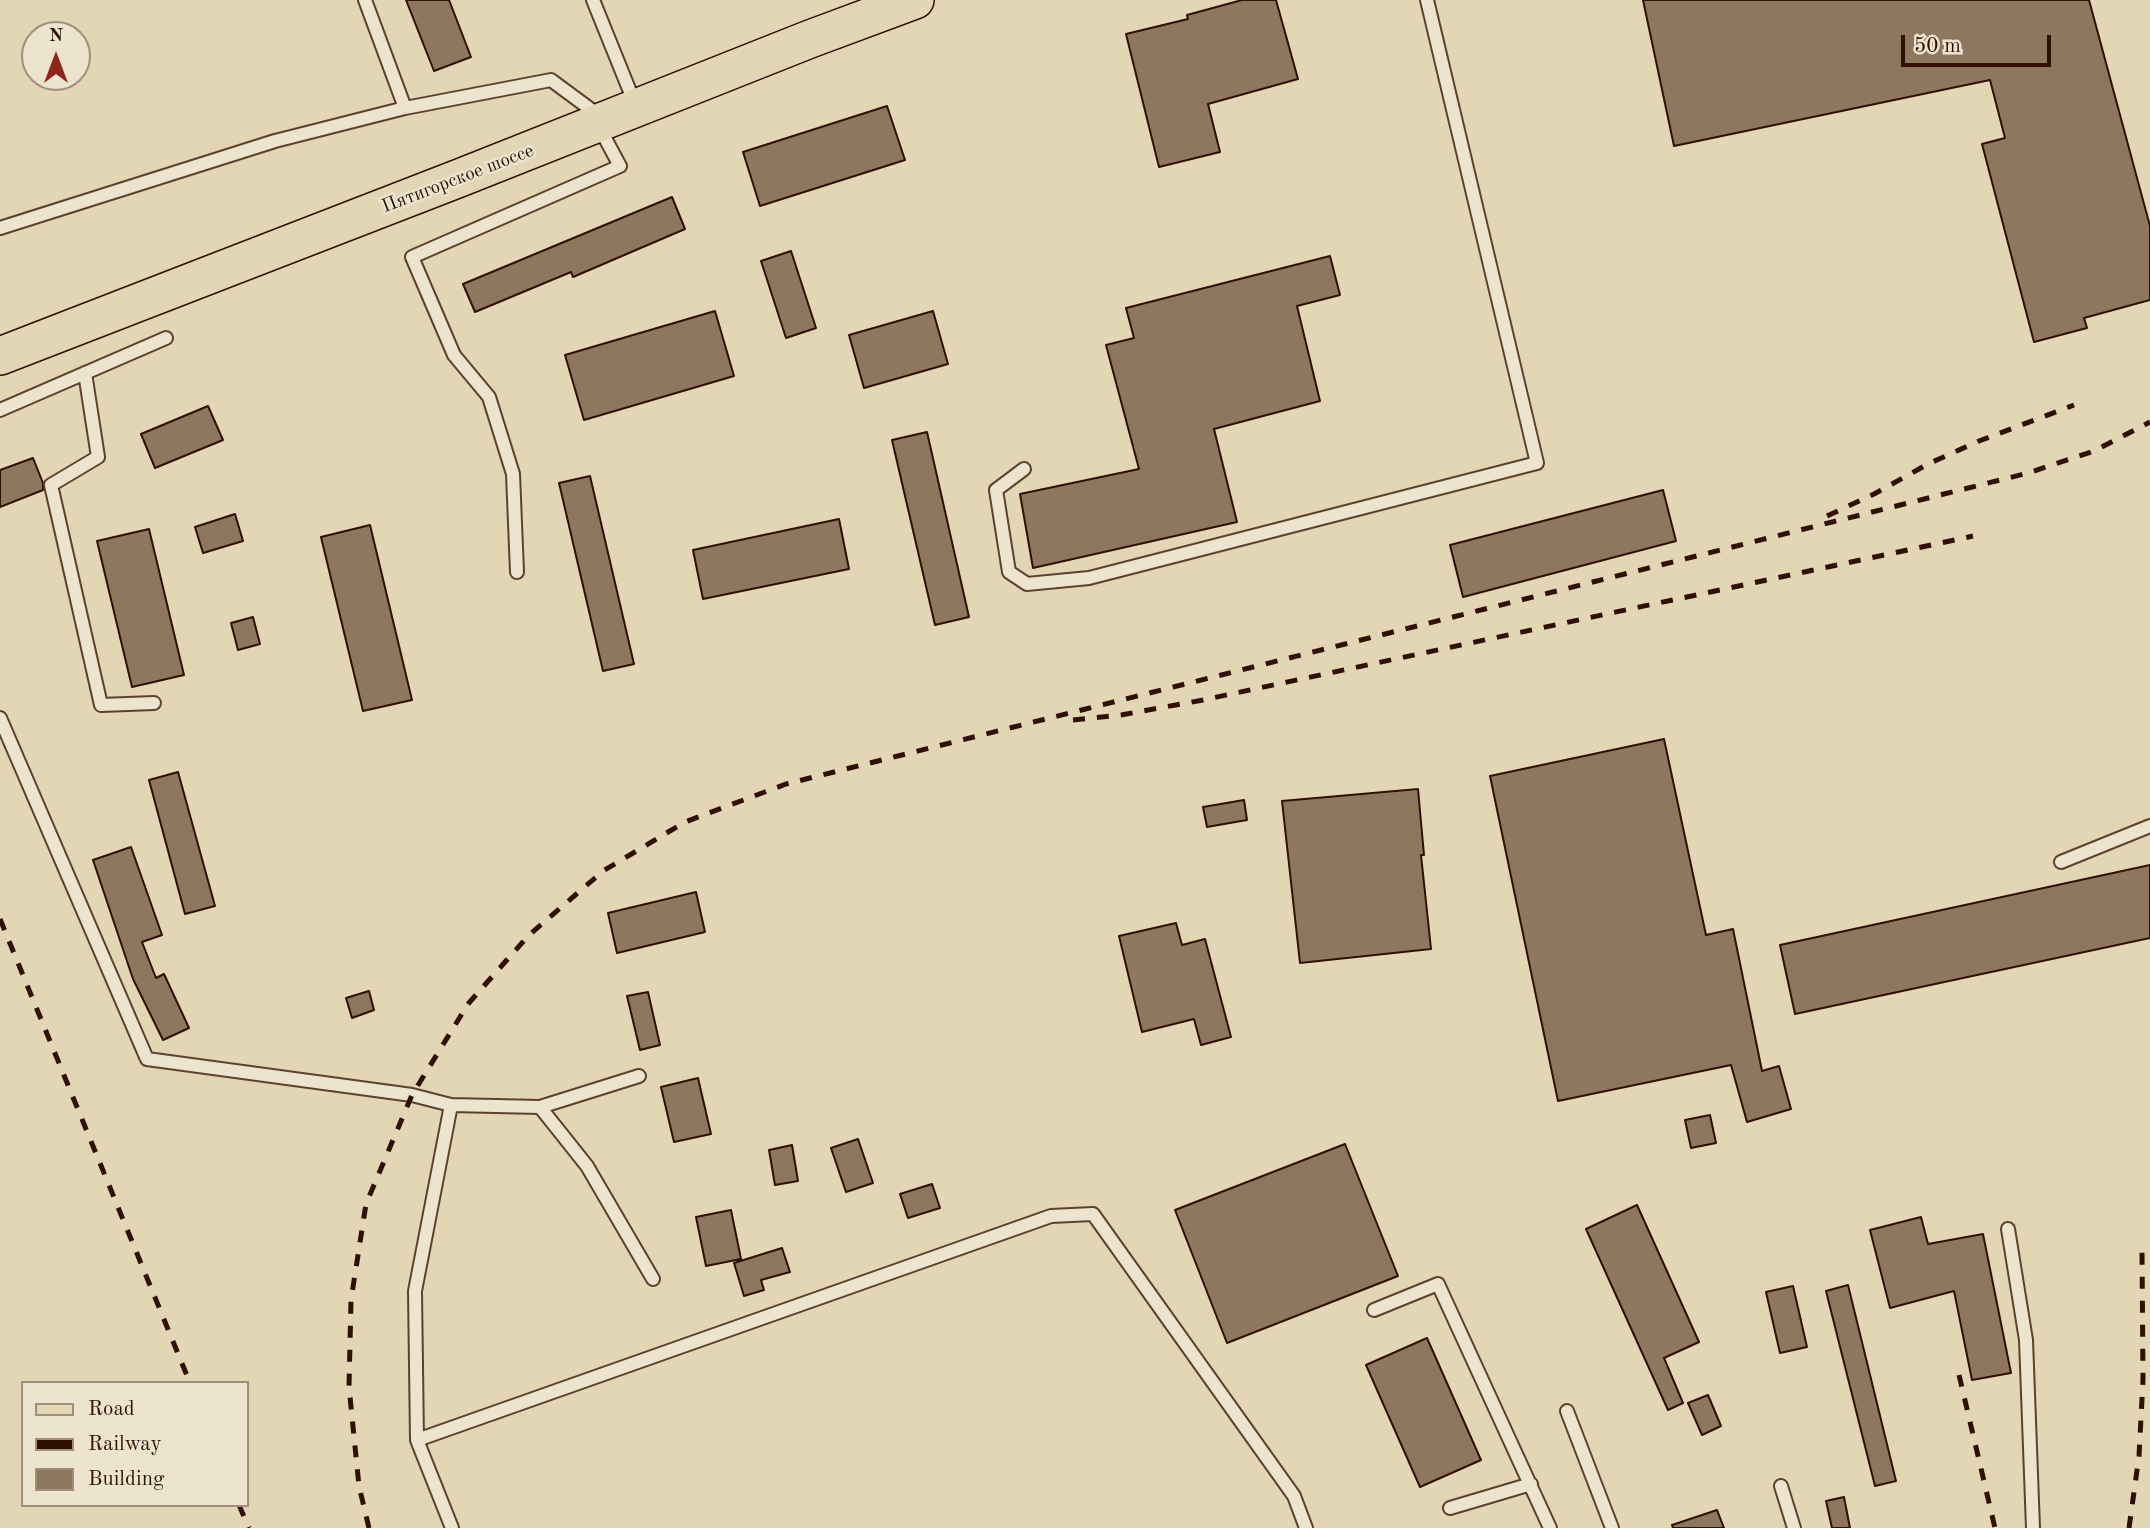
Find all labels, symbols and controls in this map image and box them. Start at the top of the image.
north arrow [21,21,91,91]
scale bar [1905,21,2056,65]
text: N [49,27,63,46]
text: 50 m [1914,36,1961,57]
street label: Пятигорское шоссе [379,139,537,219]
legend [21,1381,248,1507]
text: Road [88,1399,135,1420]
text: Railway [88,1434,162,1455]
text: Building [88,1469,164,1490]

